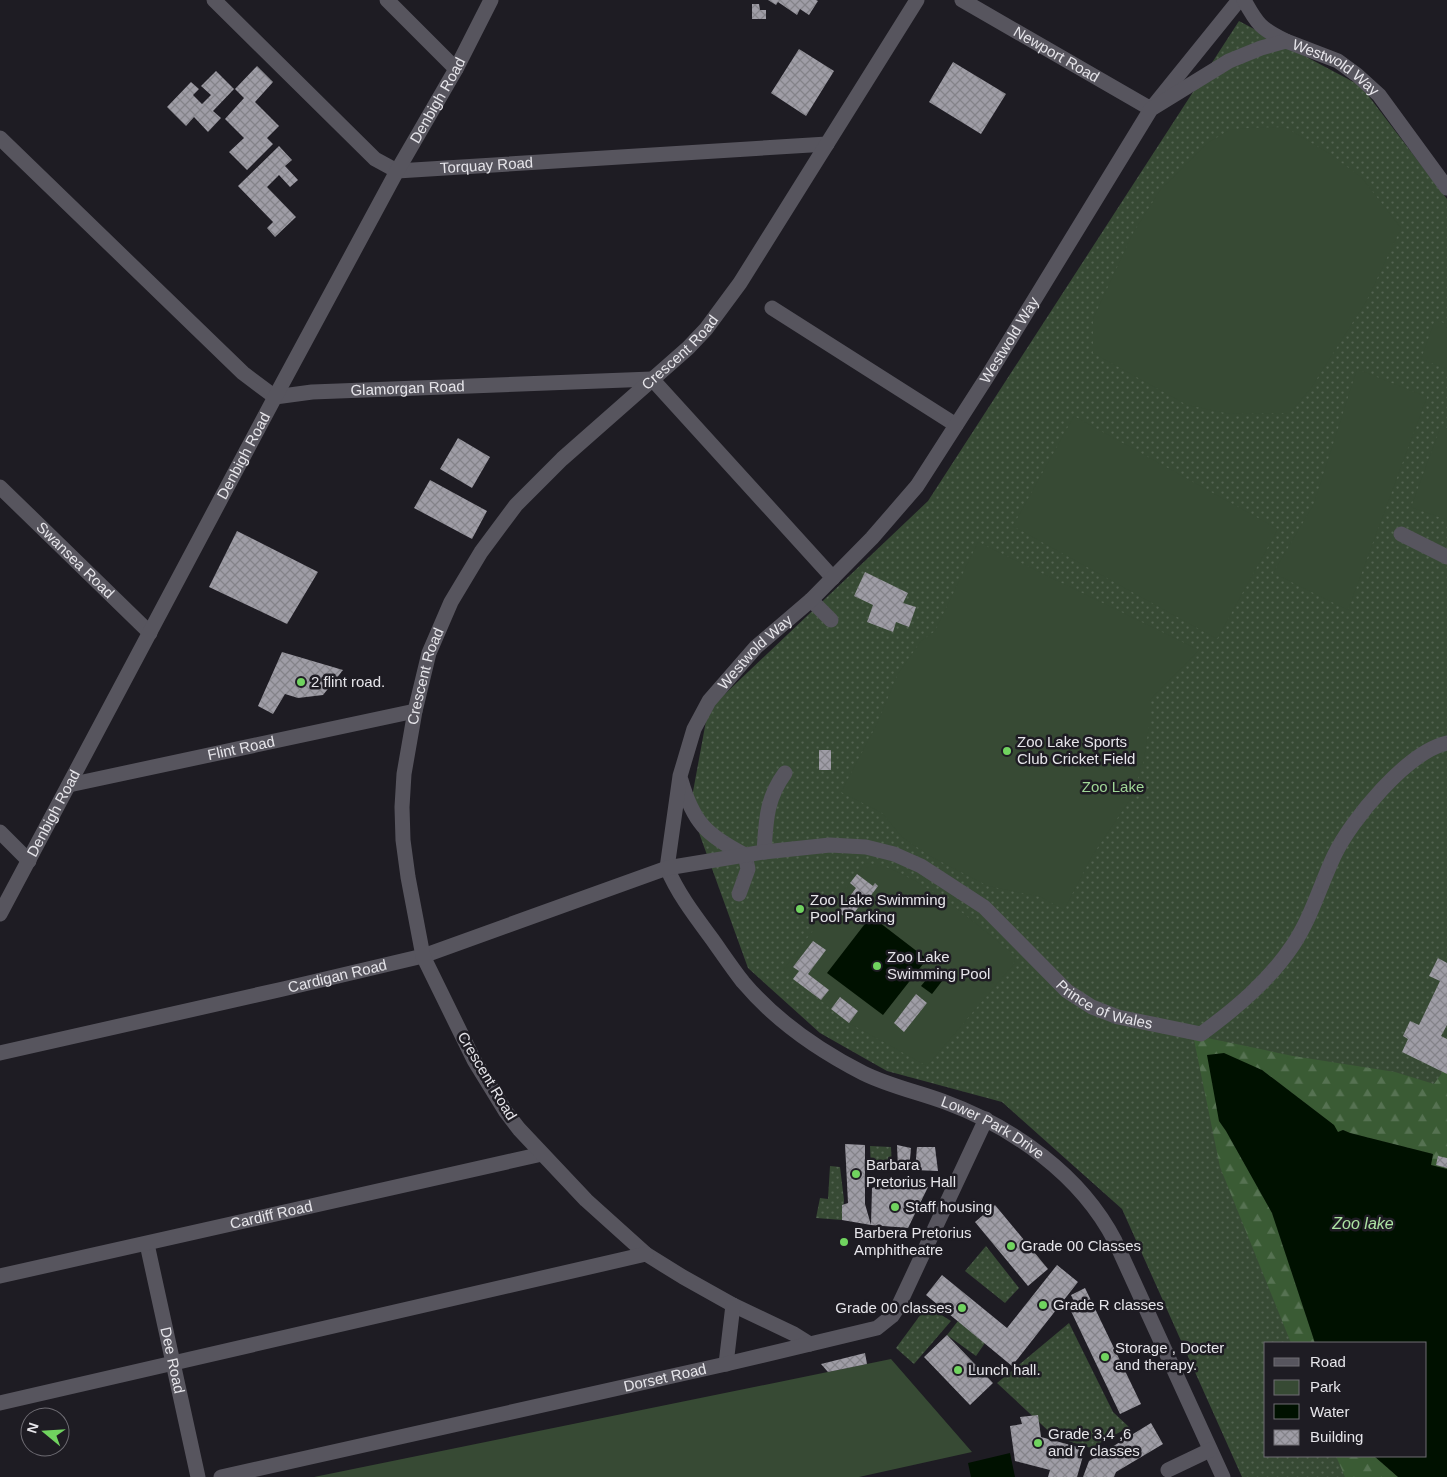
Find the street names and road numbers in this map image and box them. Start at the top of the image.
street label: Newport Road [1011,23,1102,85]
street label: Westwold Way [1290,35,1383,99]
street label: Denbigh Road [406,54,468,146]
street label: Torquay Road [439,153,534,176]
street label: Westwold Way [976,293,1042,386]
street label: Crescent Road [638,312,721,393]
street label: Glamorgan Road [350,377,465,399]
street label: Denbigh Road [213,409,273,502]
street label: Swansea Road [33,518,118,601]
street label: Westwold Way [714,611,796,693]
street label: Crescent Road [404,625,447,726]
street label: Flint Road [206,732,276,763]
street label: Denbigh Road [23,767,83,859]
street label: Cardigan Road [286,956,388,996]
street label: Prince of Wales [1053,976,1154,1032]
street label: Crescent Road [454,1028,520,1123]
street label: Lower Park Drive [939,1092,1048,1162]
street label: Cardiff Road [228,1197,314,1232]
street label: Dee Road [157,1325,188,1395]
street label: Dorset Road [622,1360,708,1395]

